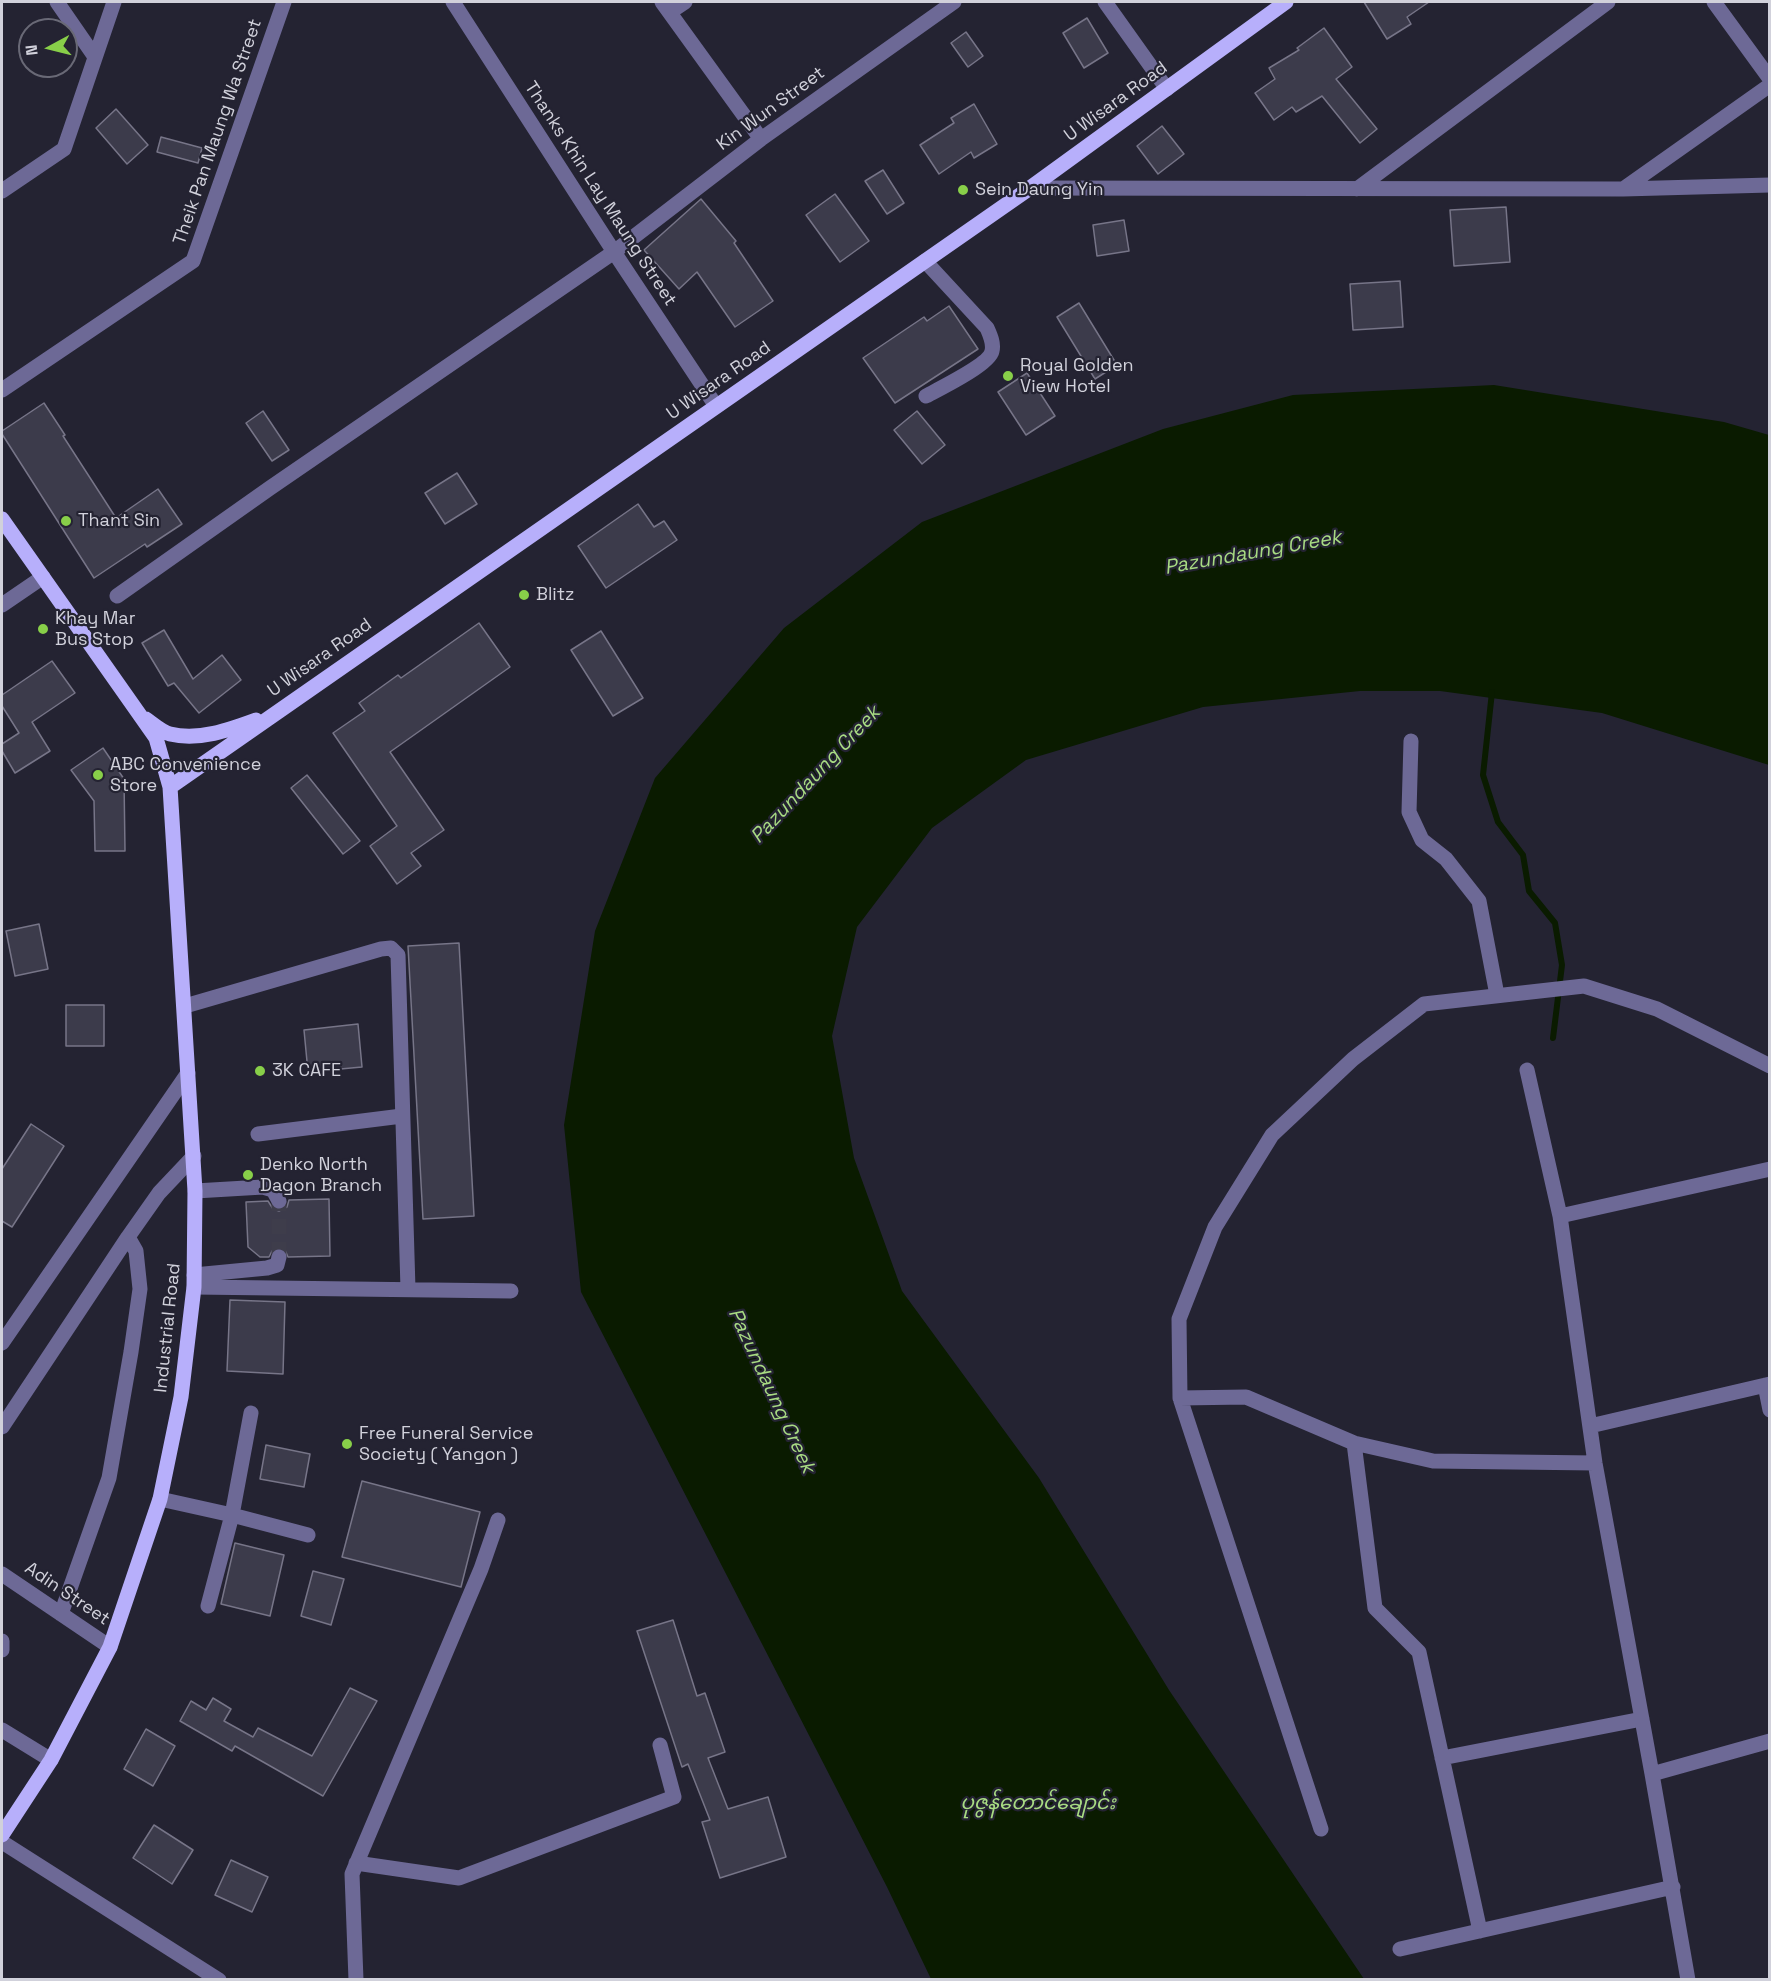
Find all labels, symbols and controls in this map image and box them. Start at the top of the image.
street label: Theik Pan Maung Wa Street [169,16,267,248]
north arrow [18,18,78,78]
text: N [21,43,43,57]
street label: U Wisara Road [1060,57,1172,147]
street label: Kin Wun Street [713,63,829,155]
street label: Thanks Khin Lay Maung Street [519,78,681,310]
place label: Sein Daung Yin [975,179,1103,201]
marker: Sein Daung Yin [956,183,970,197]
street label: U Wisara Road [663,337,775,425]
place label: Royal Golden View Hotel [1020,355,1134,398]
marker: Royal Golden View Hotel [1001,369,1015,383]
place label: Thant Sin [78,510,160,532]
marker: Thant Sin [59,514,73,528]
water label: Pazundaung Creek [1163,526,1343,580]
place label: Blitz [536,584,574,606]
marker: Blitz [517,588,531,602]
place label: Khay Mar Bus Stop [55,608,135,650]
street label: U Wisara Road [264,614,376,702]
marker: Khay Mar Bus Stop [36,622,50,636]
water label: Pazundaung Creek [746,701,886,849]
place label: ABC Convenience Store [110,754,261,796]
marker: ABC Convenience Store [91,768,105,782]
place label: 3K CAFE [272,1060,341,1082]
marker: 3K CAFE [253,1064,267,1078]
place label: Denko North Dagon Branch [260,1154,382,1196]
marker: Denko North Dagon Branch [241,1168,255,1182]
street label: Industrial Road [150,1262,186,1394]
water label: Pazundaung Creek [722,1305,820,1477]
place label: Free Funeral Service Society ( Yangon ) [359,1423,533,1466]
marker: Free Funeral Service Society ( Yangon ) [340,1437,354,1451]
street label: Adin Street [20,1558,114,1630]
water label: ပုဇွန်တောင်ချောင်း [960,1792,1116,1816]

